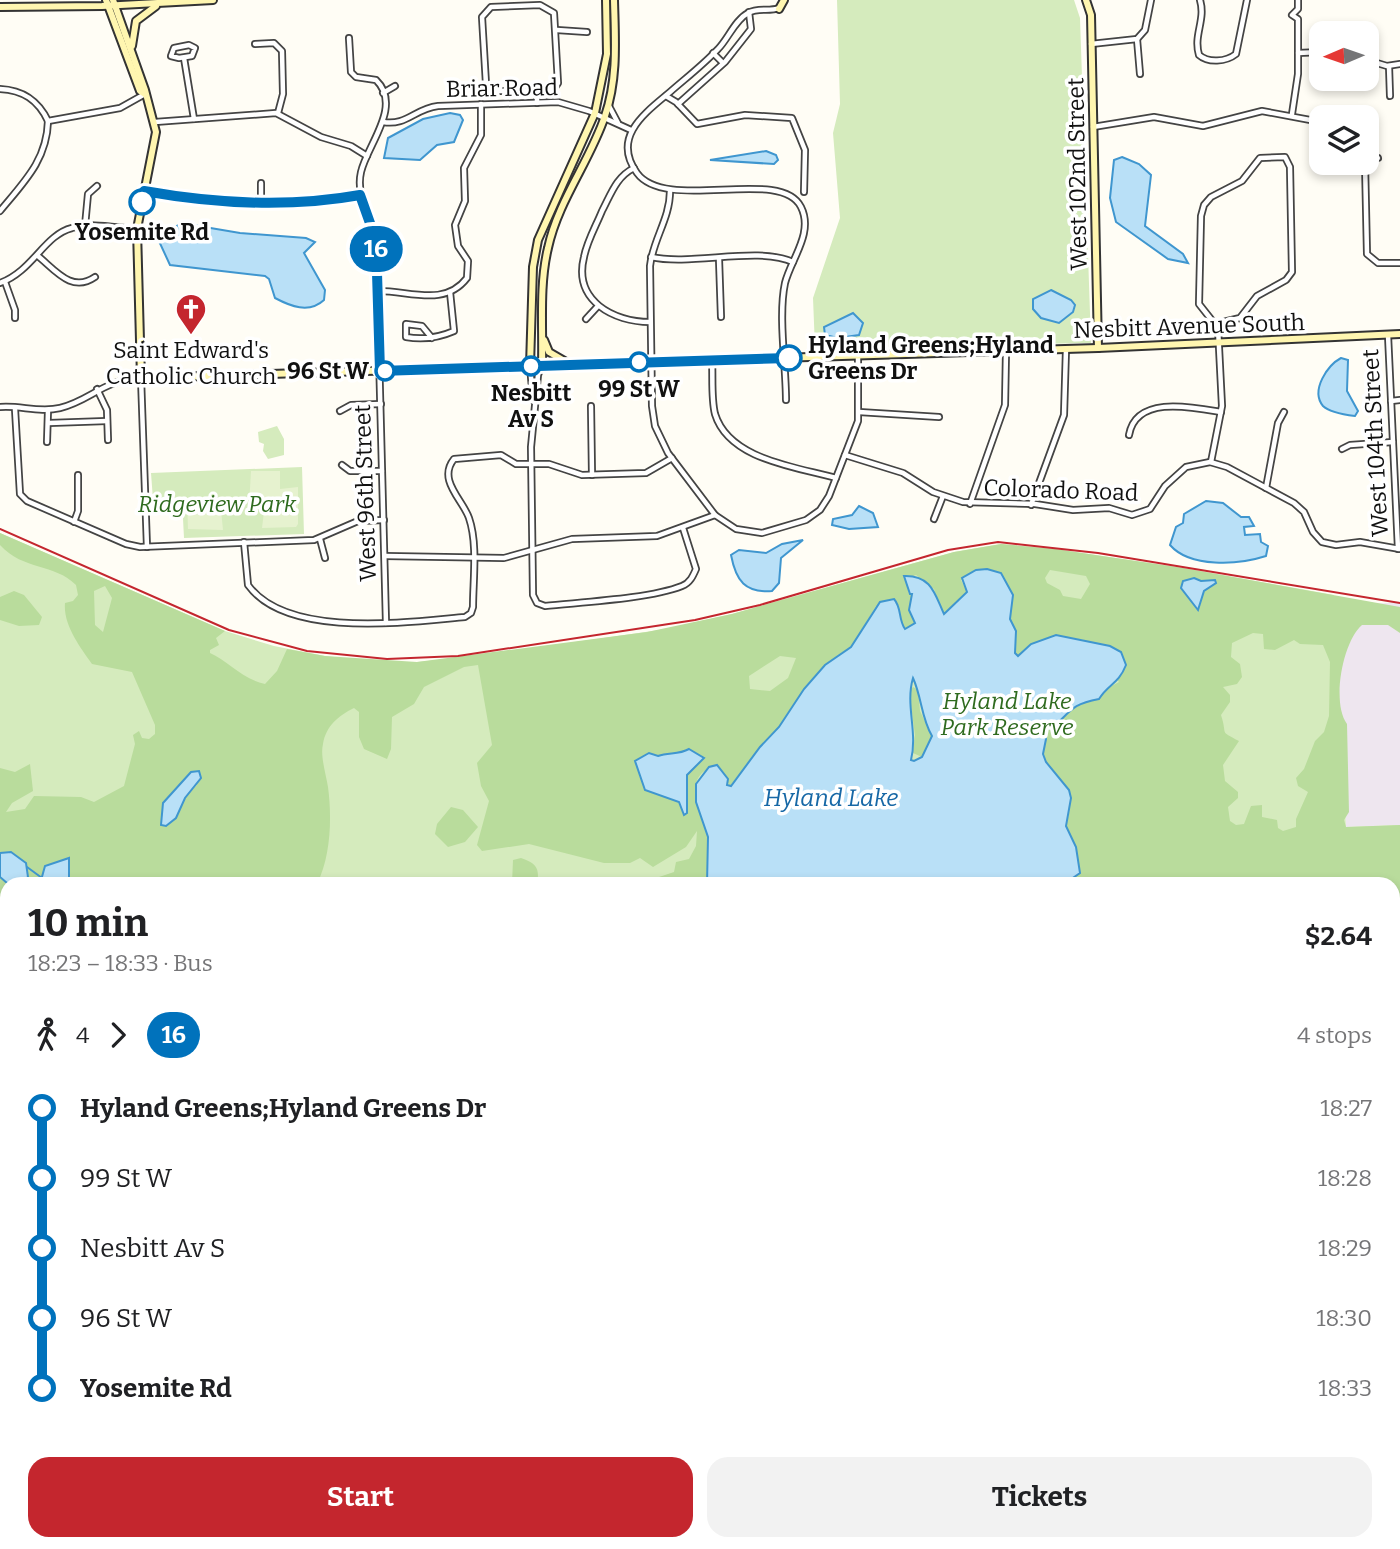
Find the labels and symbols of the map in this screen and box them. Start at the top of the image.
north arrow [1309,21,1379,91]
street label: Briar Road [446,73,559,103]
street label: West 102nd Street [1061,77,1093,271]
marker: Yosemite Rd [129,189,155,215]
place label: Yosemite Rd [75,218,209,246]
line badge: 16 [344,226,408,272]
church icon: Saint Edward's Catholic Church [174,292,208,336]
street label: Nesbitt Avenue South [1073,308,1305,344]
place label: Hyland Greens;Hyland Greens Dr [808,331,1054,385]
place label: Saint Edward's Catholic Church [106,336,276,390]
marker: Hyland Greens;Hyland Greens Dr [776,345,802,371]
street label: West 104th Street [1356,348,1394,538]
marker: 99 St W [629,352,649,372]
marker: Nesbitt Av S [521,356,541,376]
place label: 96 St W [287,357,370,385]
marker: 96 St W [375,361,395,381]
place label: 99 St W [598,375,680,403]
place label: Nesbitt Av S [491,379,571,433]
street label: West 96th Street [348,404,382,582]
street label: Colorado Road [983,473,1139,507]
park label: Ridgeview Park [138,490,297,518]
park label: Hyland Lake Park Reserve [940,687,1074,741]
water label: Hyland Lake [764,784,898,812]

